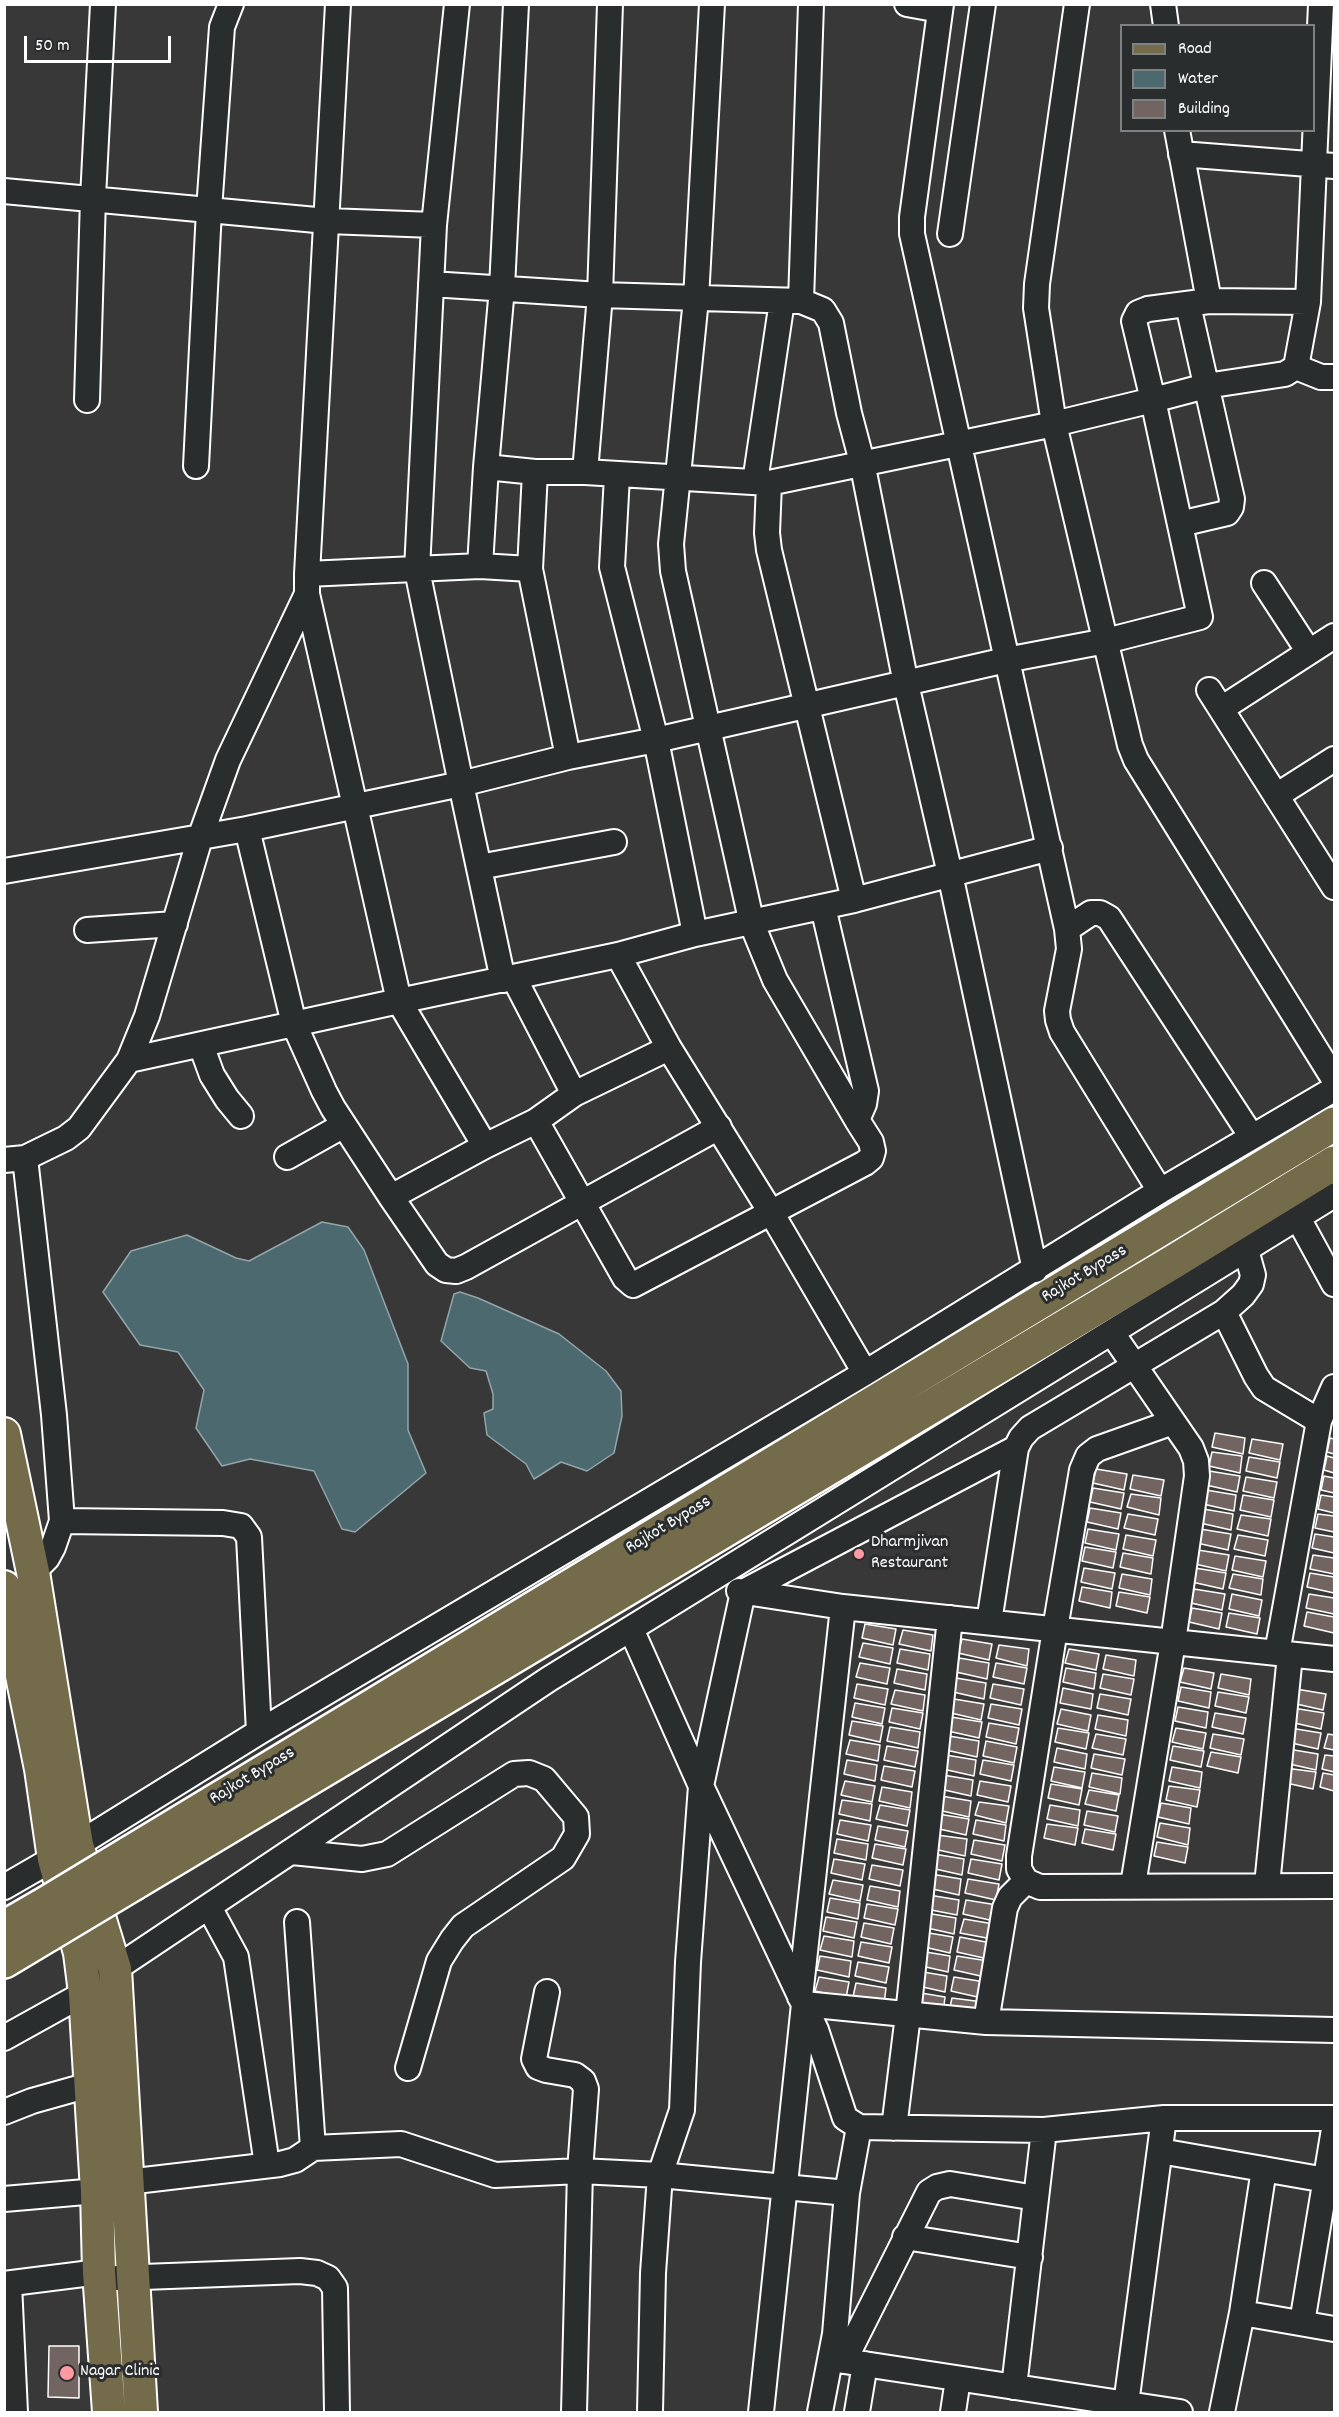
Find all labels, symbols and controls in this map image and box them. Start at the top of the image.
scale bar [27,24,174,62]
legend [1120,24,1315,132]
text: 50 m [35,34,70,59]
text: Road [1178,37,1212,62]
text: Water [1178,67,1218,92]
text: Building [1178,97,1230,122]
street label: Rajkot Bypass [1038,1241,1132,1309]
street label: Rajkot Bypass [622,1492,716,1560]
place label: Dharmjivan Restaurant [871,1533,948,1576]
marker: Dharmjivan Restaurant [852,1547,866,1561]
street label: Rajkot Bypass [206,1743,300,1811]
place label: Nagar Clinic [80,2362,160,2384]
marker: Nagar Clinic [58,2364,76,2382]

